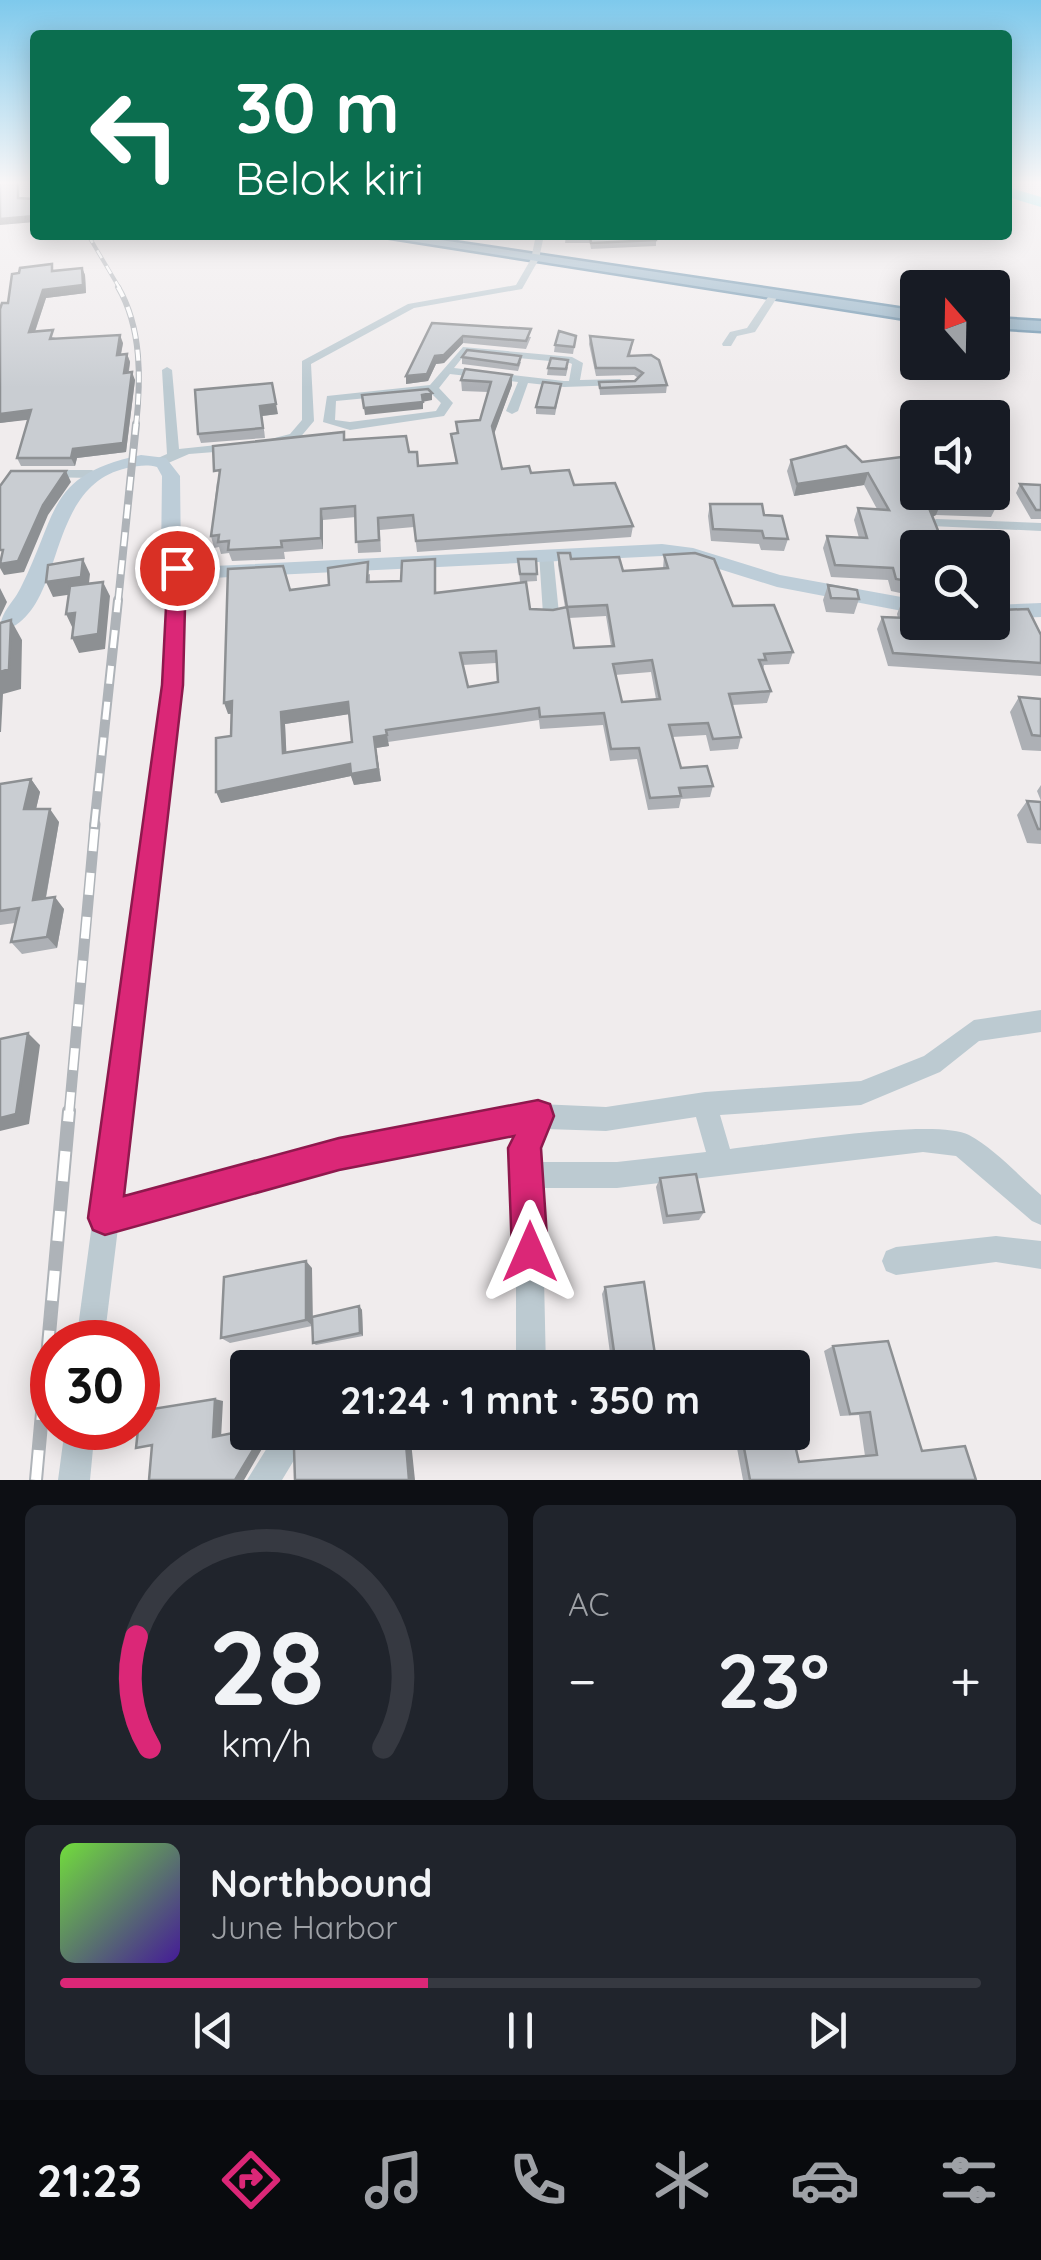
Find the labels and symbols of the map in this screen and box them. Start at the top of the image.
north arrow [900,270,1010,380]
pin [135,526,220,611]
position arrow [478,1200,582,1304]
speed limit sign: 30 [30,1320,160,1450]

